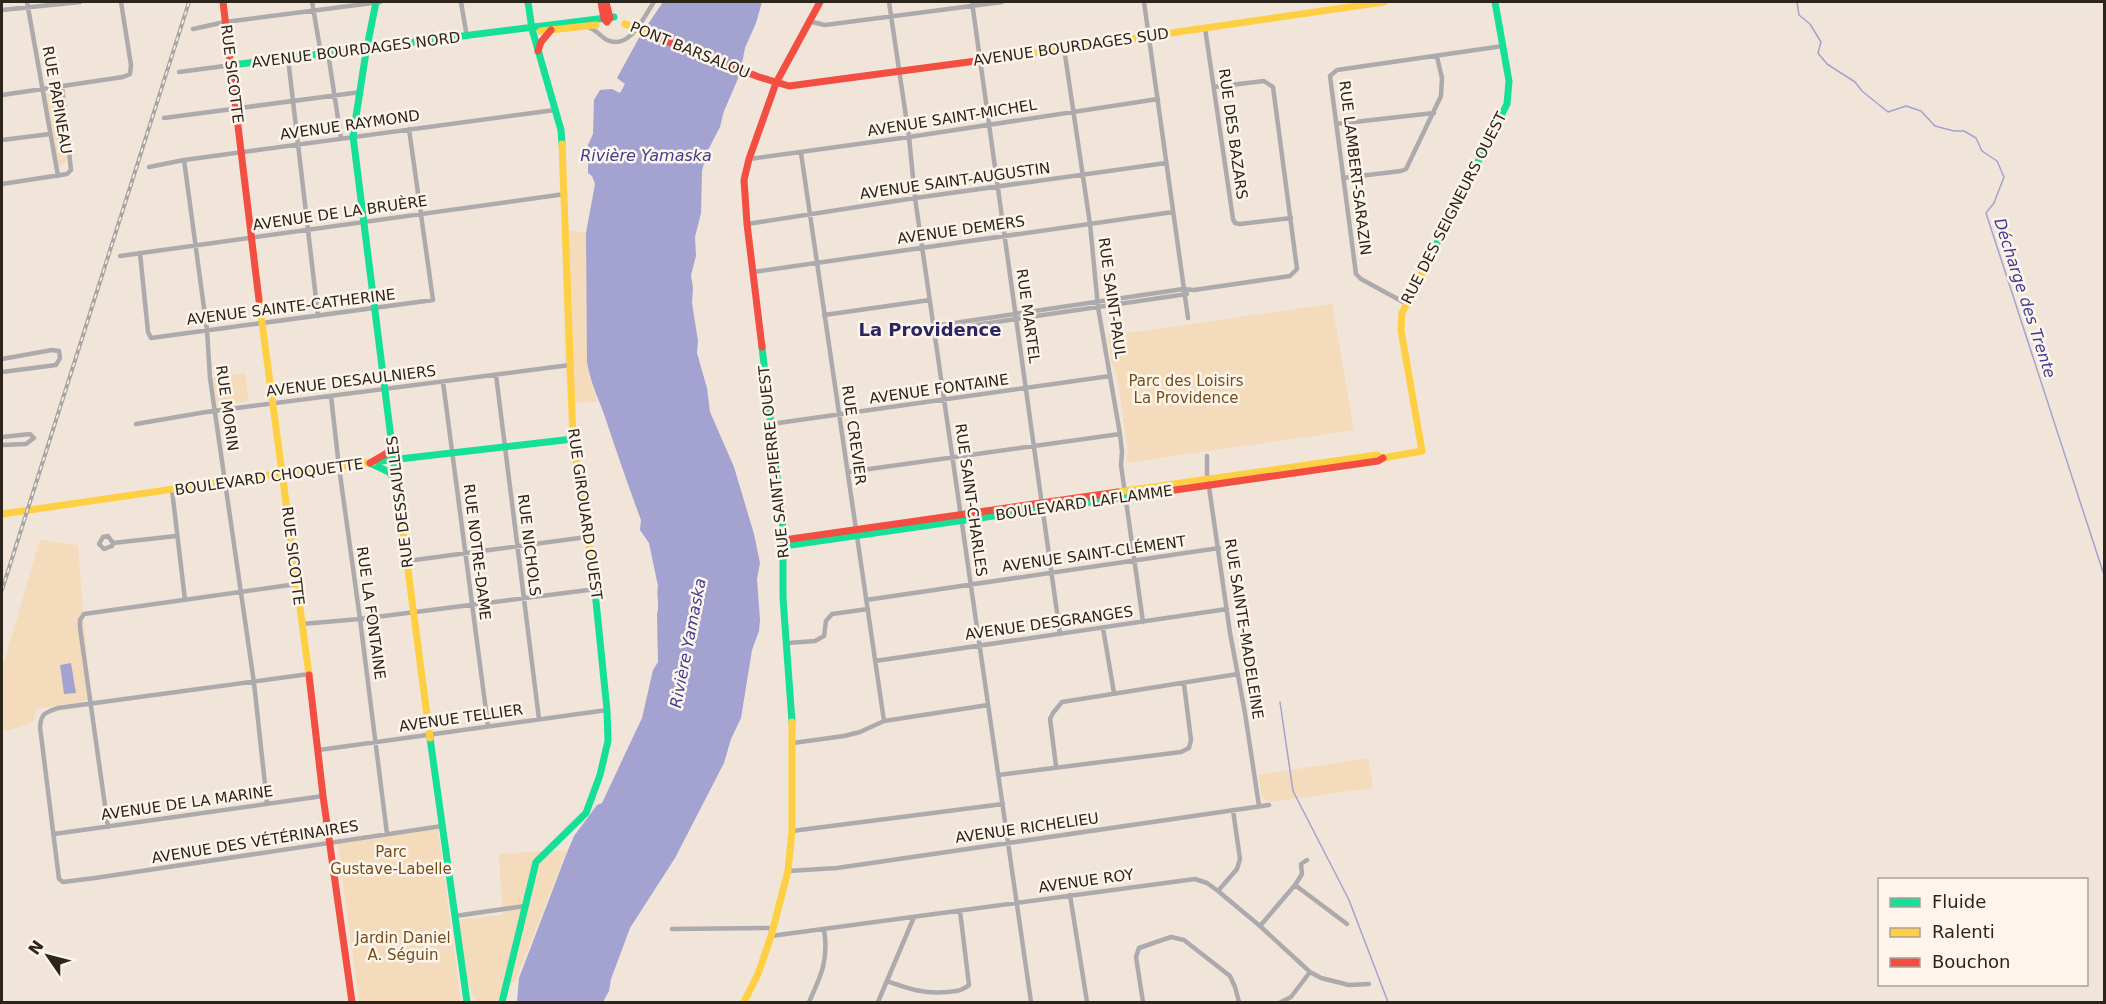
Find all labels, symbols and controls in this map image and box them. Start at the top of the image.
street label: PONT BARSALOU [627,18,753,82]
street label: RUE SICOTTE [217,24,247,124]
street label: AVENUE BOURDAGES SUD [972,24,1170,70]
street label: AVENUE BOURDAGES NORD [250,28,462,72]
street label: RUE PAPINEAU [39,45,75,155]
street label: RUE DES BAZARS [1215,67,1251,201]
street label: RUE LAMBERT-SARAZIN [1335,80,1375,256]
street label: AVENUE SAINT-MICHEL [866,96,1039,140]
street label: AVENUE RAYMOND [279,106,421,144]
street label: RUE DES SEIGNEURS OUEST [1398,108,1511,307]
water label: Rivière Yamaska [580,146,712,165]
street label: AVENUE SAINT-AUGUSTIN [859,159,1051,203]
street label: AVENUE DE LA BRUÈRE [251,191,428,234]
street label: AVENUE DEMERS [896,212,1026,248]
water label: Décharge des Trente [1990,216,2060,381]
street label: RUE SAINT-PAUL [1095,236,1130,360]
street label: RUE MARTEL [1012,268,1044,365]
street label: AVENUE SAINTE-CATHERINE [186,285,396,329]
district label: La Providence [858,319,1002,340]
street label: AVENUE DESAULNIERS [265,362,437,400]
street label: RUE MORIN [212,364,242,452]
street label: RUE SAINT-PIERRE OUEST [755,364,793,559]
street label: AVENUE FONTAINE [868,370,1010,408]
park label: Parc des Loisirs La Providence [1128,372,1244,407]
street label: RUE CREVIER [838,384,870,486]
street label: RUE SAINT-CHARLES [951,422,991,578]
street label: RUE GIROUARD OUEST [564,427,606,602]
street label: RUE DESSAULLES [383,435,417,569]
street label: BOULEVARD CHOQUETTE [174,455,364,499]
street label: BOULEVARD LAFLAMME [994,482,1174,524]
street label: RUE NOTRE-DAME [460,483,494,621]
street label: RUE NICHOLS [514,493,544,597]
street label: RUE SICOTTE [278,506,308,606]
street label: AVENUE SAINT-CLÉMENT [1001,531,1188,576]
street label: RUE SAINTE-MADELEINE [1221,537,1267,721]
street label: RUE LA FONTAINE [353,545,389,681]
water label: Rivière Yamaska [666,577,710,709]
street label: AVENUE DESGRANGES [964,602,1134,644]
street label: AVENUE TELLIER [398,700,524,736]
street label: AVENUE DE LA MARINE [100,782,274,824]
street label: AVENUE RICHELIEU [954,809,1100,847]
street label: AVENUE DES VÉTÉRINAIRES [150,816,360,867]
park label: Parc Gustave-Labelle [330,843,452,878]
street label: AVENUE ROY [1037,865,1136,897]
legend [1878,878,2088,986]
text: Fluide [1932,891,1986,912]
text: Ralenti [1932,921,1995,942]
north arrow [18,926,78,986]
park label: Jardin Daniel A. Séguin [354,929,451,964]
text: N [25,937,48,959]
text: Bouchon [1932,951,2011,972]

